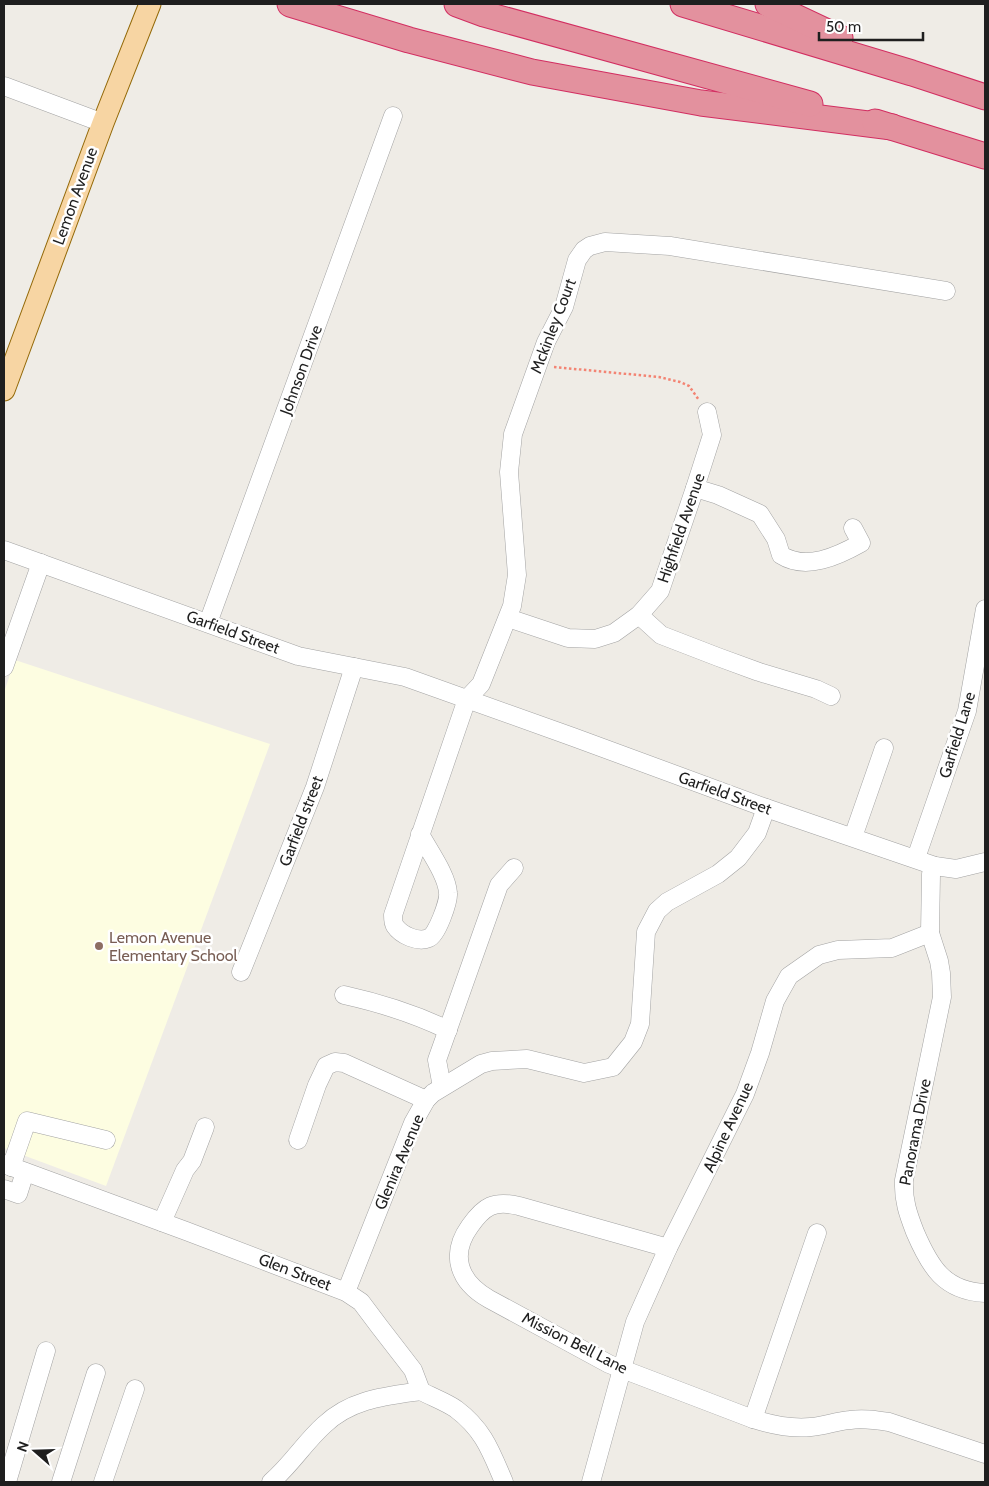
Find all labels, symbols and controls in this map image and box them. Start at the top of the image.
scale bar [819,10,923,42]
text: 50 m [826,18,861,36]
street label: Lemon Avenue [49,145,101,247]
street label: Mckinley Court [526,275,580,376]
street label: Johnson Drive [276,323,326,418]
street label: Highfield Avenue [653,471,709,585]
street label: Garfield Street [184,606,283,658]
street label: Garfield Lane [935,689,979,781]
street label: Garfield Street [676,767,775,819]
street label: Garfield street [275,773,327,869]
place label: Lemon Avenue Elementary School [109,928,237,965]
marker: Lemon Avenue Elementary School [93,940,105,952]
street label: Panorama Drive [895,1077,935,1187]
street label: Alpine Avenue [699,1079,757,1175]
street label: Glenira Avenue [370,1111,428,1213]
street label: Glen Street [256,1249,335,1295]
street label: Mission Bell Lane [519,1308,631,1378]
north arrow [10,1426,60,1476]
text: N [13,1439,33,1454]

